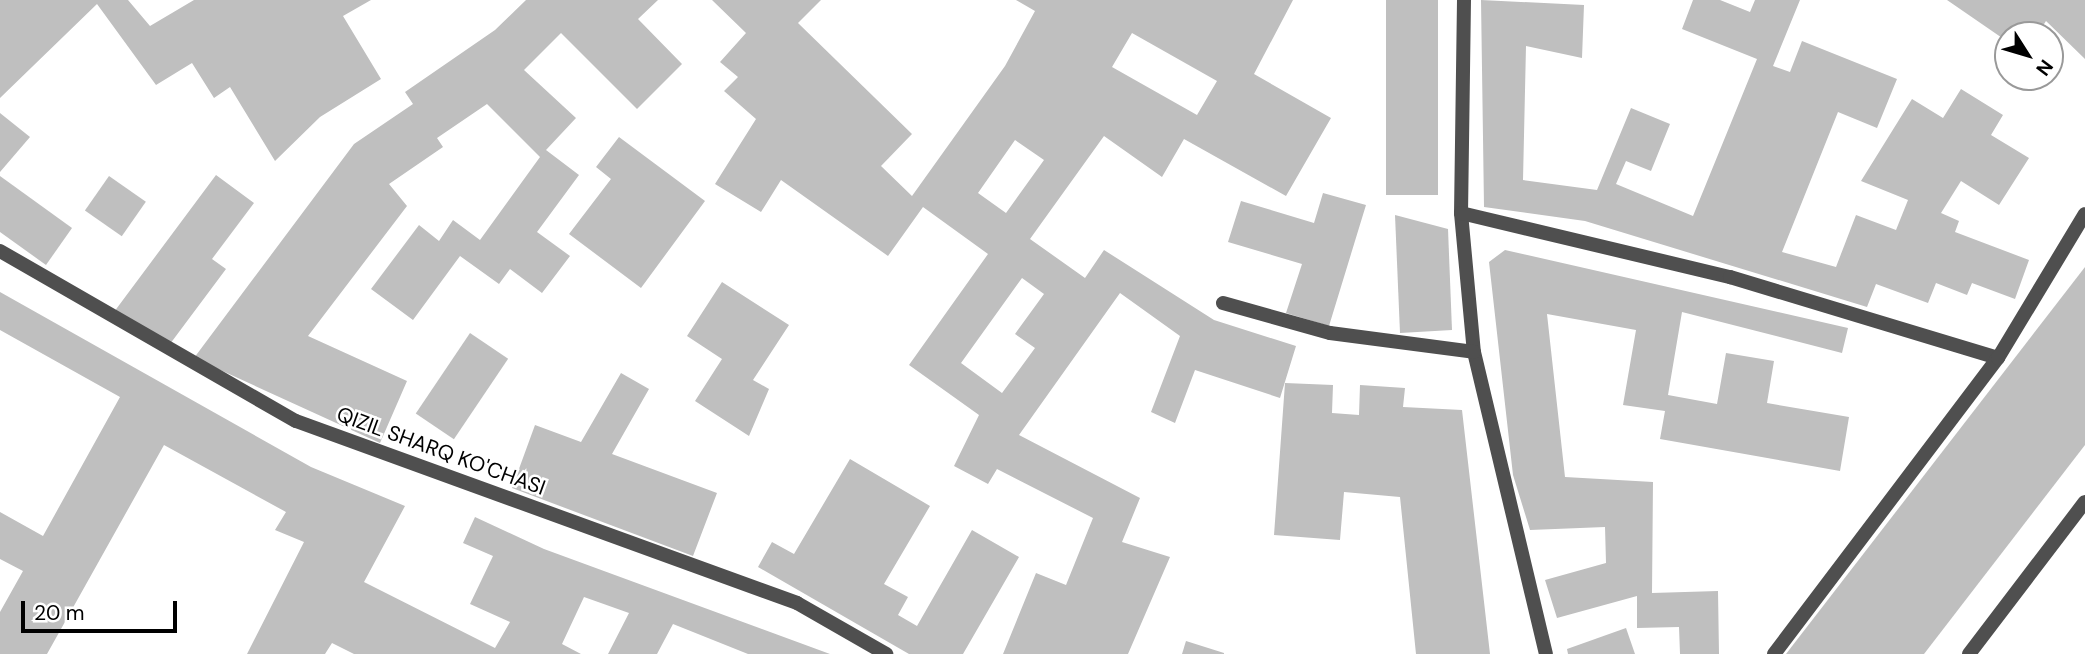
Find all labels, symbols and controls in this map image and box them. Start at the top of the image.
north arrow [1994,21,2064,91]
text: N [2030,55,2059,81]
street label: QIZIL SHARQ KO'CHASI [333,401,549,501]
scale bar [24,588,180,632]
text: 20 m [34,599,85,627]

